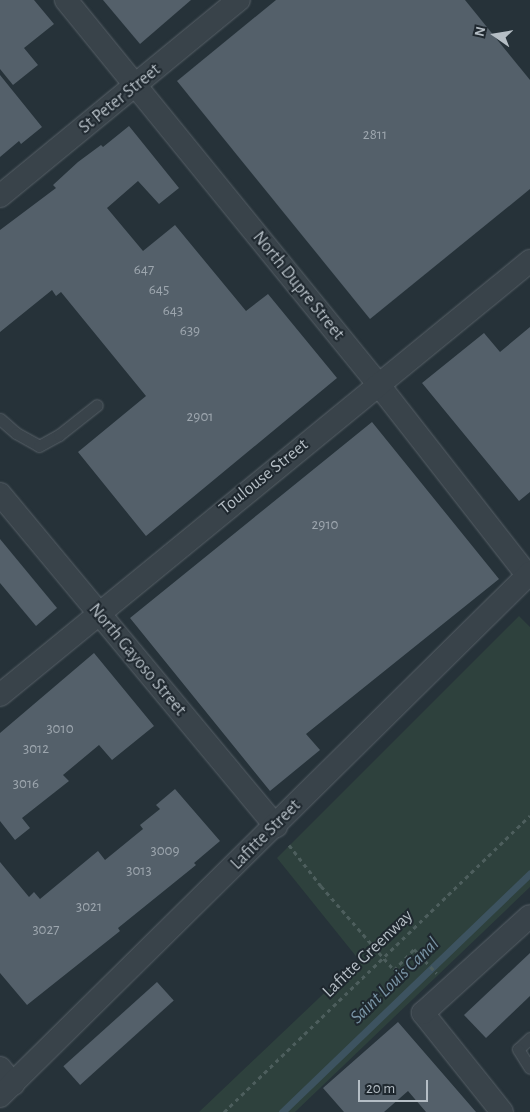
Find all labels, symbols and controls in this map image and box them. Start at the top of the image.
north arrow [470,10,520,60]
text: N [472,25,488,38]
street label: St Peter Street [75,59,165,139]
house number: 2811 [363,126,387,144]
street label: North Dupre Street [248,227,348,345]
house number: 647 [134,261,154,279]
house number: 645 [149,281,169,299]
house number: 643 [163,302,183,320]
house number: 639 [180,322,200,340]
house number: 2901 [187,408,213,426]
street label: Toulouse Street [215,434,313,520]
house number: 2910 [312,516,338,534]
street label: North Gayoso Street [84,599,190,721]
house number: 3010 [46,720,74,738]
house number: 3012 [23,740,49,758]
house number: 3016 [13,775,39,793]
street label: Lafitte Street [226,795,306,875]
house number: 3009 [150,842,180,860]
house number: 3013 [126,862,152,880]
house number: 3021 [76,898,102,916]
street label: Lafitte Greenway [318,905,418,1003]
house number: 3027 [32,921,60,939]
water label: Saint Louis Canal [346,933,444,1029]
scale bar [360,1070,430,1102]
text: 20 m [366,1081,395,1096]

